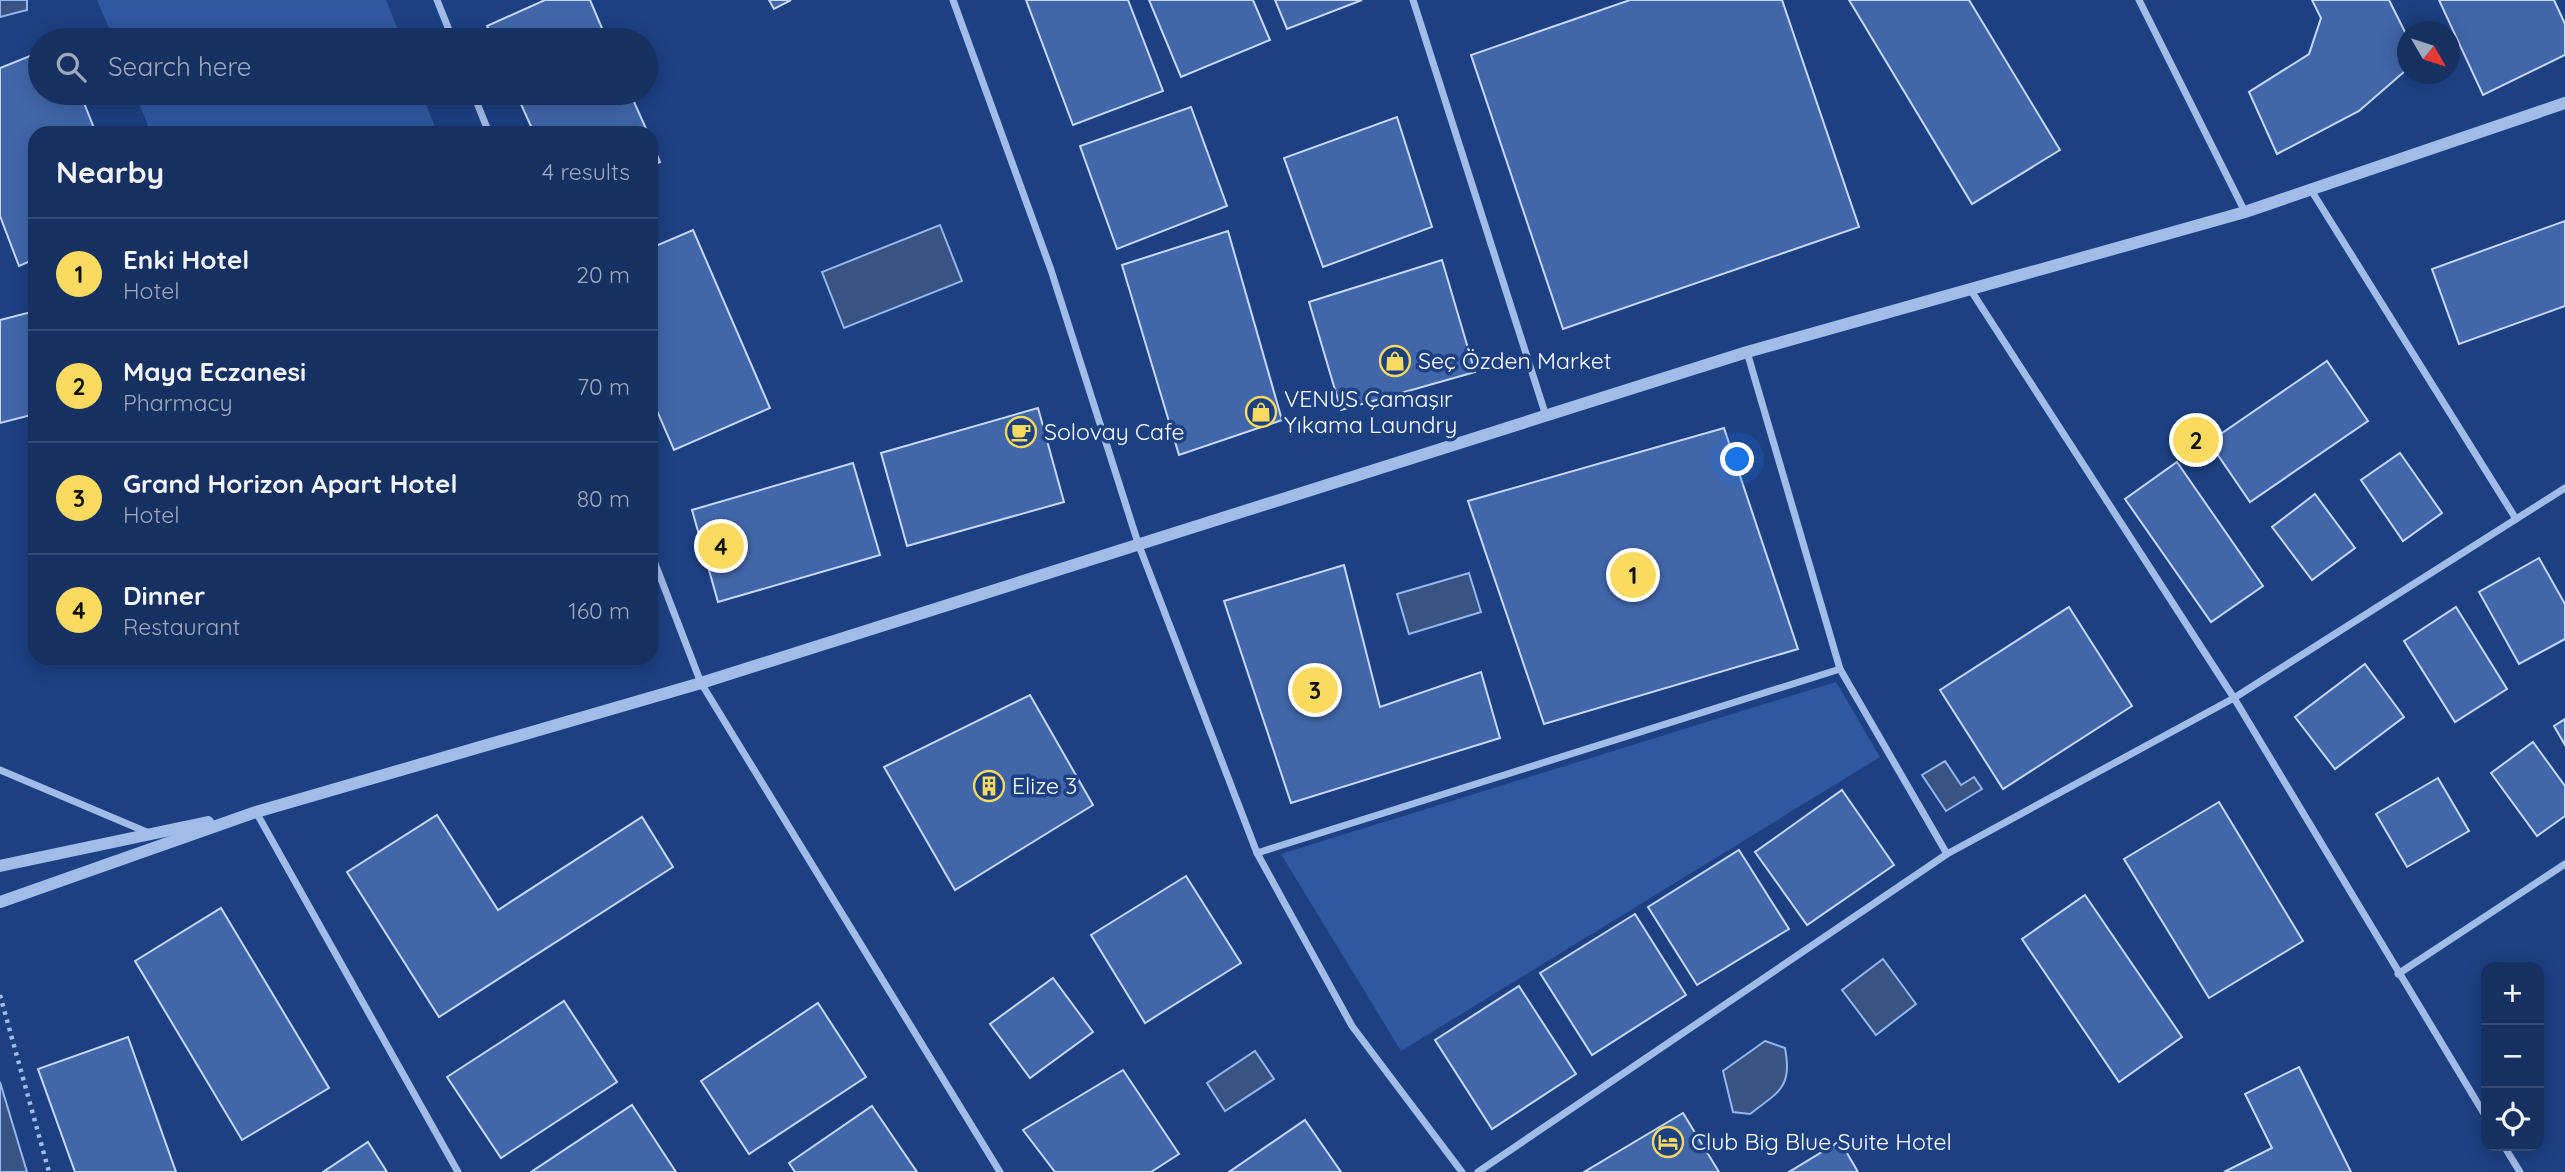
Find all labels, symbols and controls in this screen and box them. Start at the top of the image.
north arrow [2397,21,2460,84]
search box [28,28,658,105]
icon: search [52,48,90,86]
text: Search here [108,50,252,83]
text: Nearby [56,153,164,191]
text: 4 results [542,157,630,186]
text: Enki Hotel [123,243,249,276]
text: 1 [75,260,83,289]
text: 20 m [576,260,630,289]
text: Hotel [123,276,179,305]
shop icon: Seç Özden Market [1378,344,1412,378]
place label: Seç Özden Market [1418,346,1612,375]
text: Maya Eczanesi [123,355,306,388]
text: 2 [72,372,86,401]
text: 70 m [577,372,630,401]
place label: VENUS Çamaşır Yıkama Laundry [1284,384,1457,439]
text: Pharmacy [123,388,232,417]
shop icon: VENUS Çamaşır Yıkama Laundry [1244,395,1278,429]
pin: 2 [2173,414,2219,466]
cafe icon: Solovay Cafe [1004,415,1038,449]
place label: Solovay Cafe [1044,417,1184,446]
your location [1720,442,1754,476]
text: Grand Horizon Apart Hotel [123,467,457,500]
text: 3 [73,484,85,513]
text: 80 m [577,484,630,513]
text: Hotel [123,500,179,529]
pin: 4 [698,520,744,572]
pin: 1 [1610,549,1656,601]
text: Dinner [123,579,205,612]
text: 4 [72,596,86,625]
text: 160 m [568,596,630,625]
text: Restaurant [123,612,240,641]
pin: 3 [1292,664,1338,716]
building icon: Elize 3 [972,769,1006,803]
place label: Elize 3 [1012,771,1077,800]
map controls [2481,962,2544,1151]
button: + [2481,962,2544,1025]
button: − [2481,1025,2544,1088]
button: locate [2481,1088,2544,1151]
hotel icon: Club Big Blue Suite Hotel [1651,1125,1685,1159]
place label: Club Big Blue Suite Hotel [1691,1127,1952,1156]

